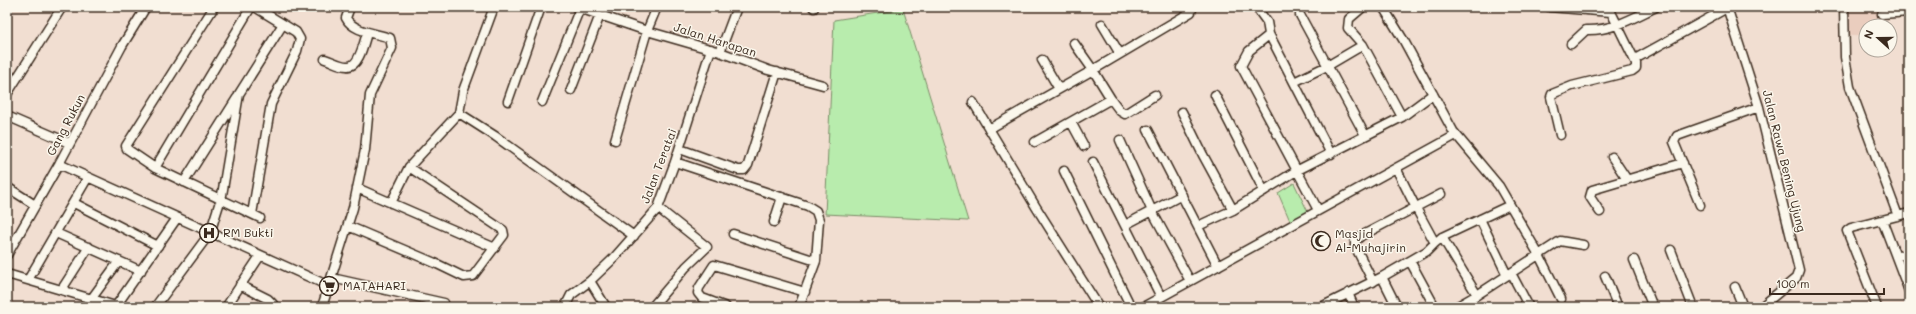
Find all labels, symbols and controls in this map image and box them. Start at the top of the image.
street label: Jalan Harapan [672,18,759,60]
north arrow [1858,18,1898,58]
text: N [1860,28,1877,41]
street label: Jalan Rawa Bening Ujung [1760,88,1810,233]
street label: Gang Rukun [42,91,88,158]
street label: Jalan Teratai [636,126,680,205]
hospital icon: RM Bukti [198,222,220,244]
place label: RM Bukti [223,224,273,240]
place label: Masjid Al-Muhajirin [1335,225,1406,255]
mosque icon: Masjid Al-Muhajirin [1310,230,1332,252]
scale bar [1770,270,1884,296]
supermarket icon: MATAHARI [318,275,340,297]
text: 100 m [1776,275,1810,291]
place label: MATAHARI [343,277,406,293]

